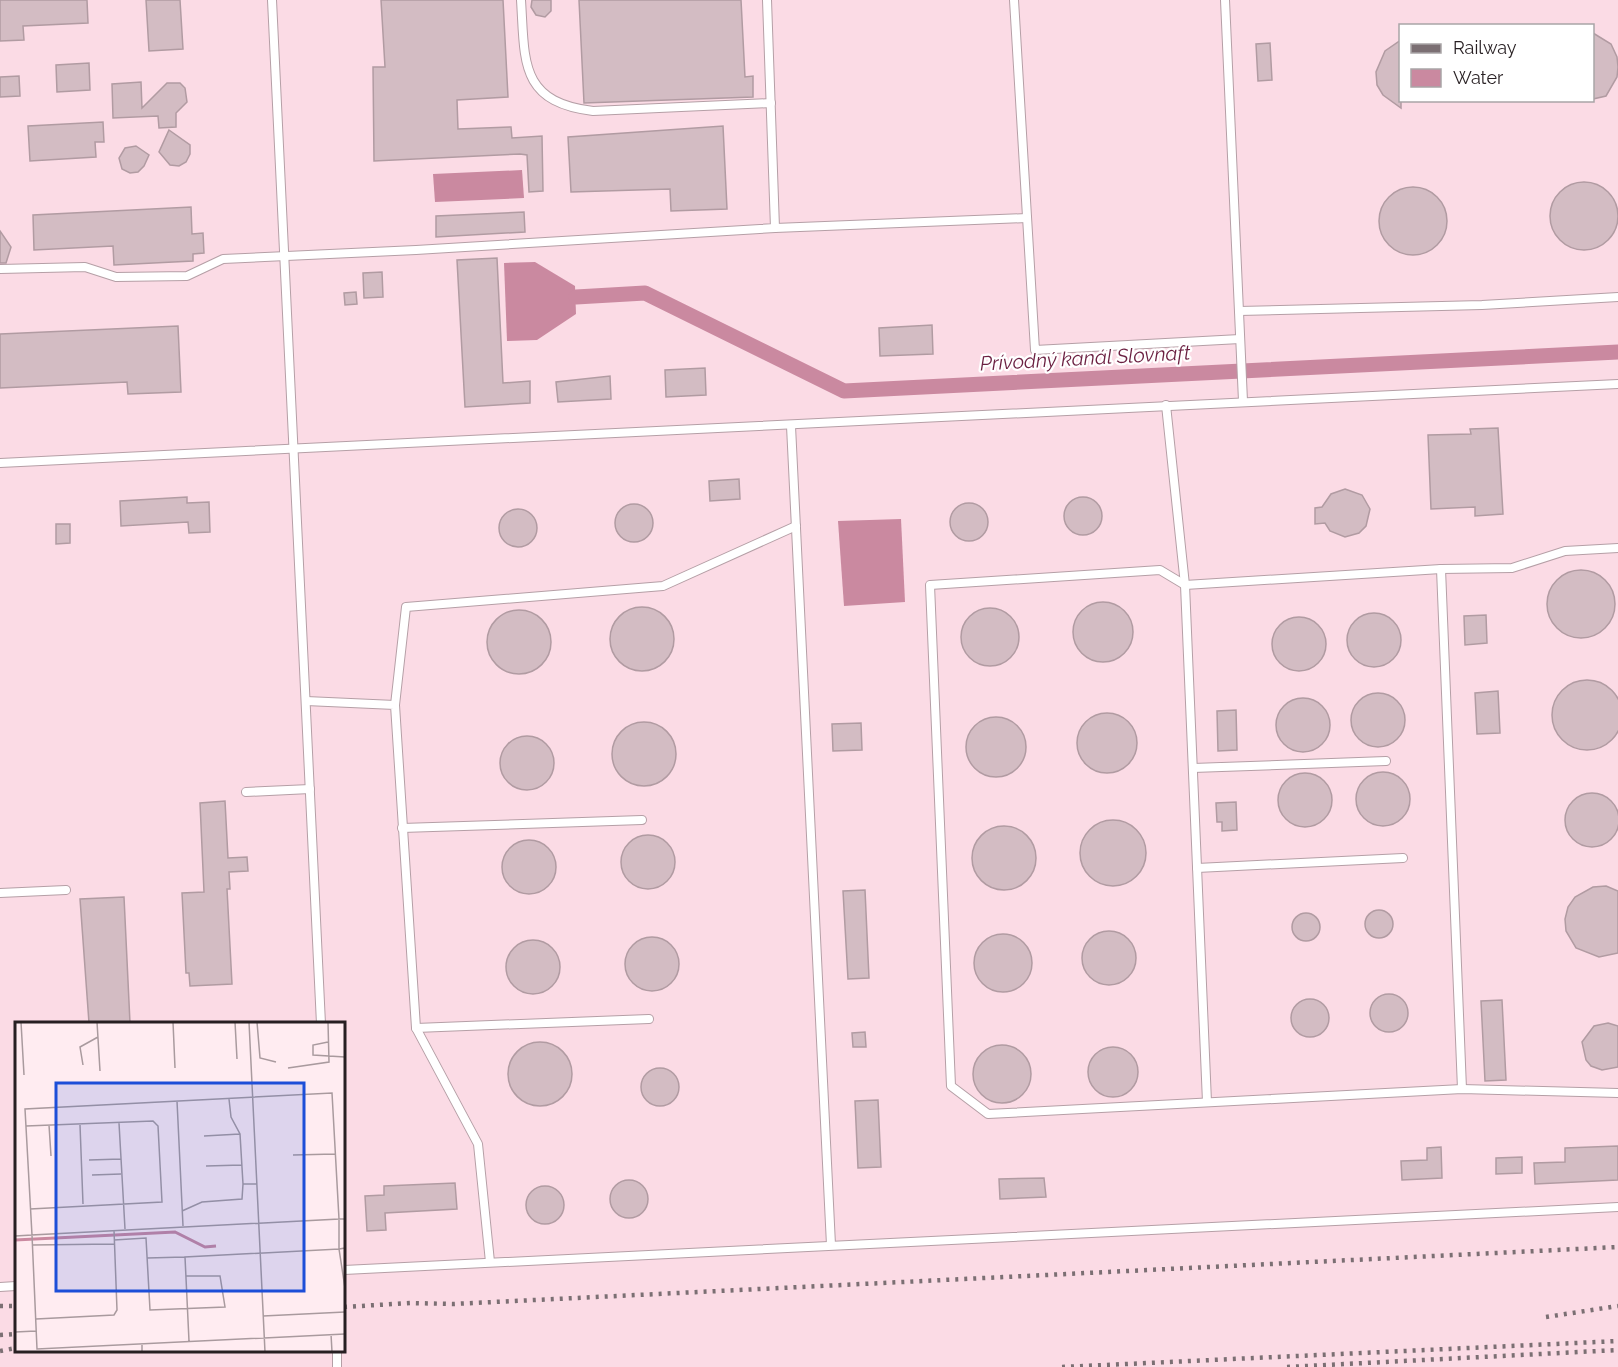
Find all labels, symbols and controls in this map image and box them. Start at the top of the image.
legend [1399,24,1594,102]
text: Railway [1453,37,1517,58]
text: Water [1453,67,1504,88]
water label: Prívodný kanál Slovnaft [979,340,1191,375]
inset map [15,1022,345,1352]

